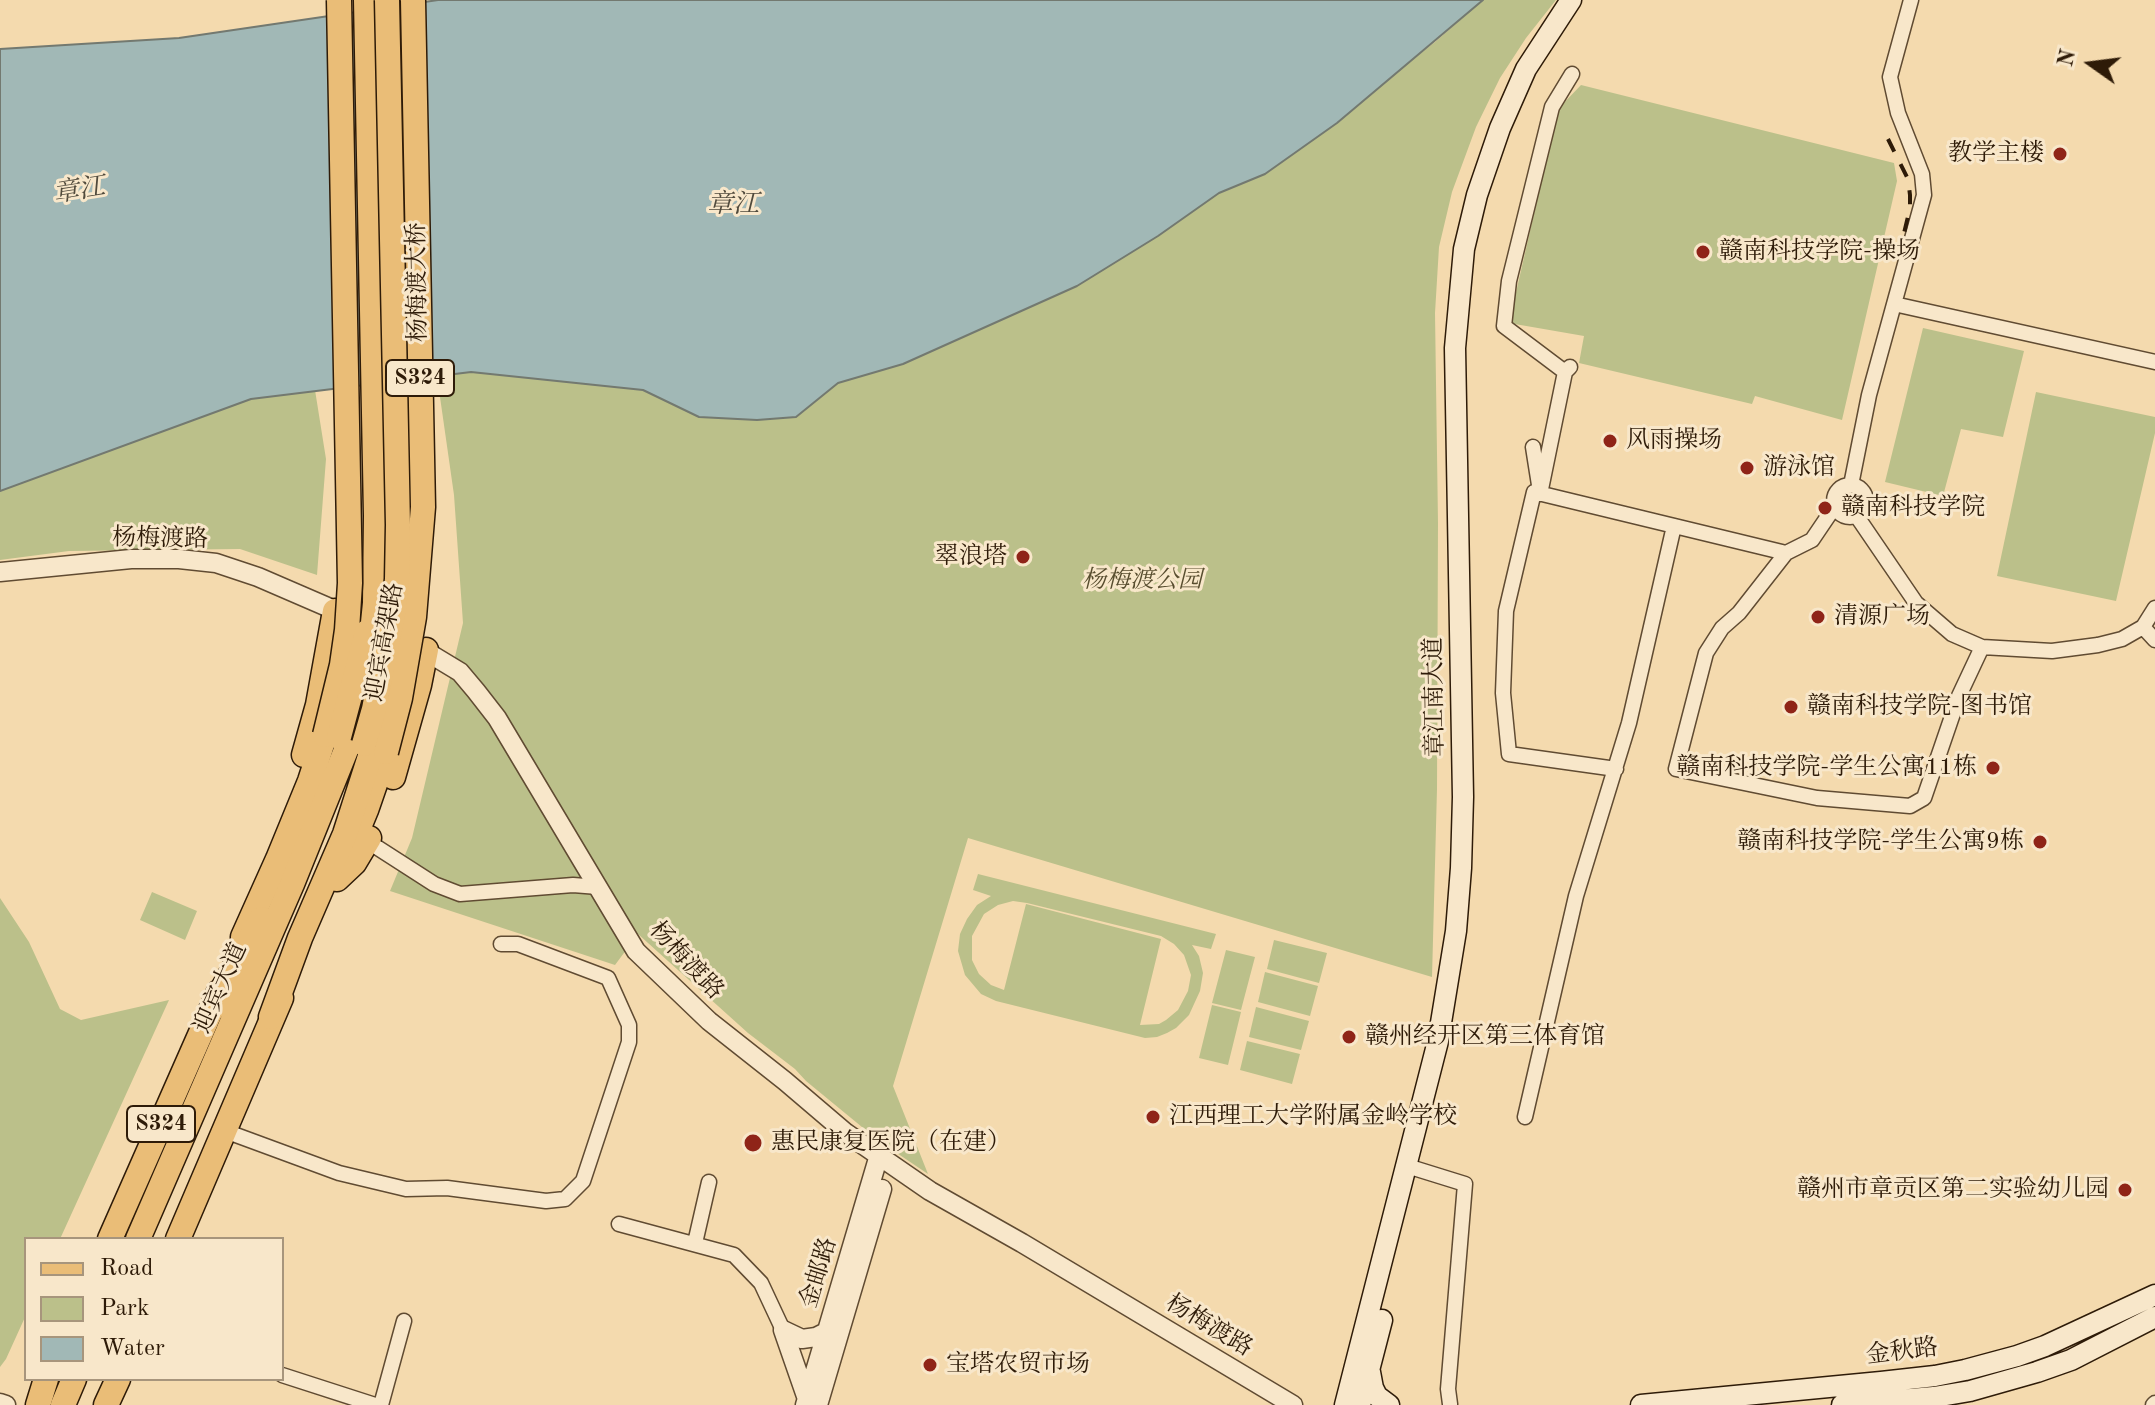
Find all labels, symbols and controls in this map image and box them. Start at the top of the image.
north arrow [2051,24,2131,104]
text: N [2055,47,2080,69]
place label: 教学主楼 [1948,140,2044,168]
marker: 教学主楼 [2051,145,2069,163]
water label: 章江 [51,172,107,210]
water label: 章江 [707,189,759,221]
street label: 杨梅渡大桥 [403,222,433,342]
place label: 赣南科技学院-操场 [1719,238,1920,266]
marker: 赣南科技学院-操场 [1694,243,1712,261]
road number: S324 [386,360,454,396]
place label: 风雨操场 [1626,427,1722,455]
marker: 风雨操场 [1601,432,1619,450]
place label: 游泳馆 [1763,454,1835,482]
marker: 游泳馆 [1738,459,1756,477]
place label: 赣南科技学院 [1841,494,1985,522]
marker: 赣南科技学院 [1816,499,1834,517]
street label: 杨梅渡路 [112,524,208,554]
place label: 翠浪塔 [935,543,1007,571]
marker: 翠浪塔 [1014,548,1032,566]
park label: 杨梅渡公园 [1082,567,1202,595]
street label: 迎宾高架路 [360,580,410,704]
place label: 清源广场 [1834,603,1930,631]
marker: 清源广场 [1809,608,1827,626]
street label: 章江南大道 [1420,637,1450,757]
place label: 赣南科技学院-图书馆 [1807,693,2032,721]
marker: 赣南科技学院-图书馆 [1782,698,1800,716]
place label: 赣南科技学院-学生公寓11栋 [1676,754,1977,782]
marker: 赣南科技学院-学生公寓11栋 [1984,759,2002,777]
place label: 赣南科技学院-学生公寓9栋 [1737,828,2024,856]
marker: 赣南科技学院-学生公寓9栋 [2031,833,2049,851]
street label: 杨梅渡路 [643,916,729,1006]
street label: 迎宾大道 [188,938,254,1038]
place label: 赣州经开区第三体育馆 [1365,1023,1605,1051]
marker: 赣州经开区第三体育馆 [1340,1028,1358,1046]
place label: 江西理工大学附属金岭学校 [1169,1103,1457,1131]
road number: S324 [127,1106,195,1142]
marker: 江西理工大学附属金岭学校 [1144,1108,1162,1126]
place label: 惠民康复医院（在建） [771,1129,1011,1157]
marker: 惠民康复医院（在建） [742,1132,764,1154]
place label: 赣州市章贡区第二实验幼儿园 [1797,1176,2109,1204]
marker: 赣州市章贡区第二实验幼儿园 [2116,1181,2134,1199]
street label: 金邮路 [795,1234,843,1312]
legend [24,1237,284,1381]
text: Road [100,1257,153,1281]
street label: 杨梅渡路 [1160,1289,1258,1363]
text: Park [100,1297,149,1321]
street label: 金秋路 [1865,1333,1939,1371]
text: Water [100,1337,165,1361]
place label: 宝塔农贸市场 [946,1351,1090,1379]
marker: 宝塔农贸市场 [921,1356,939,1374]

